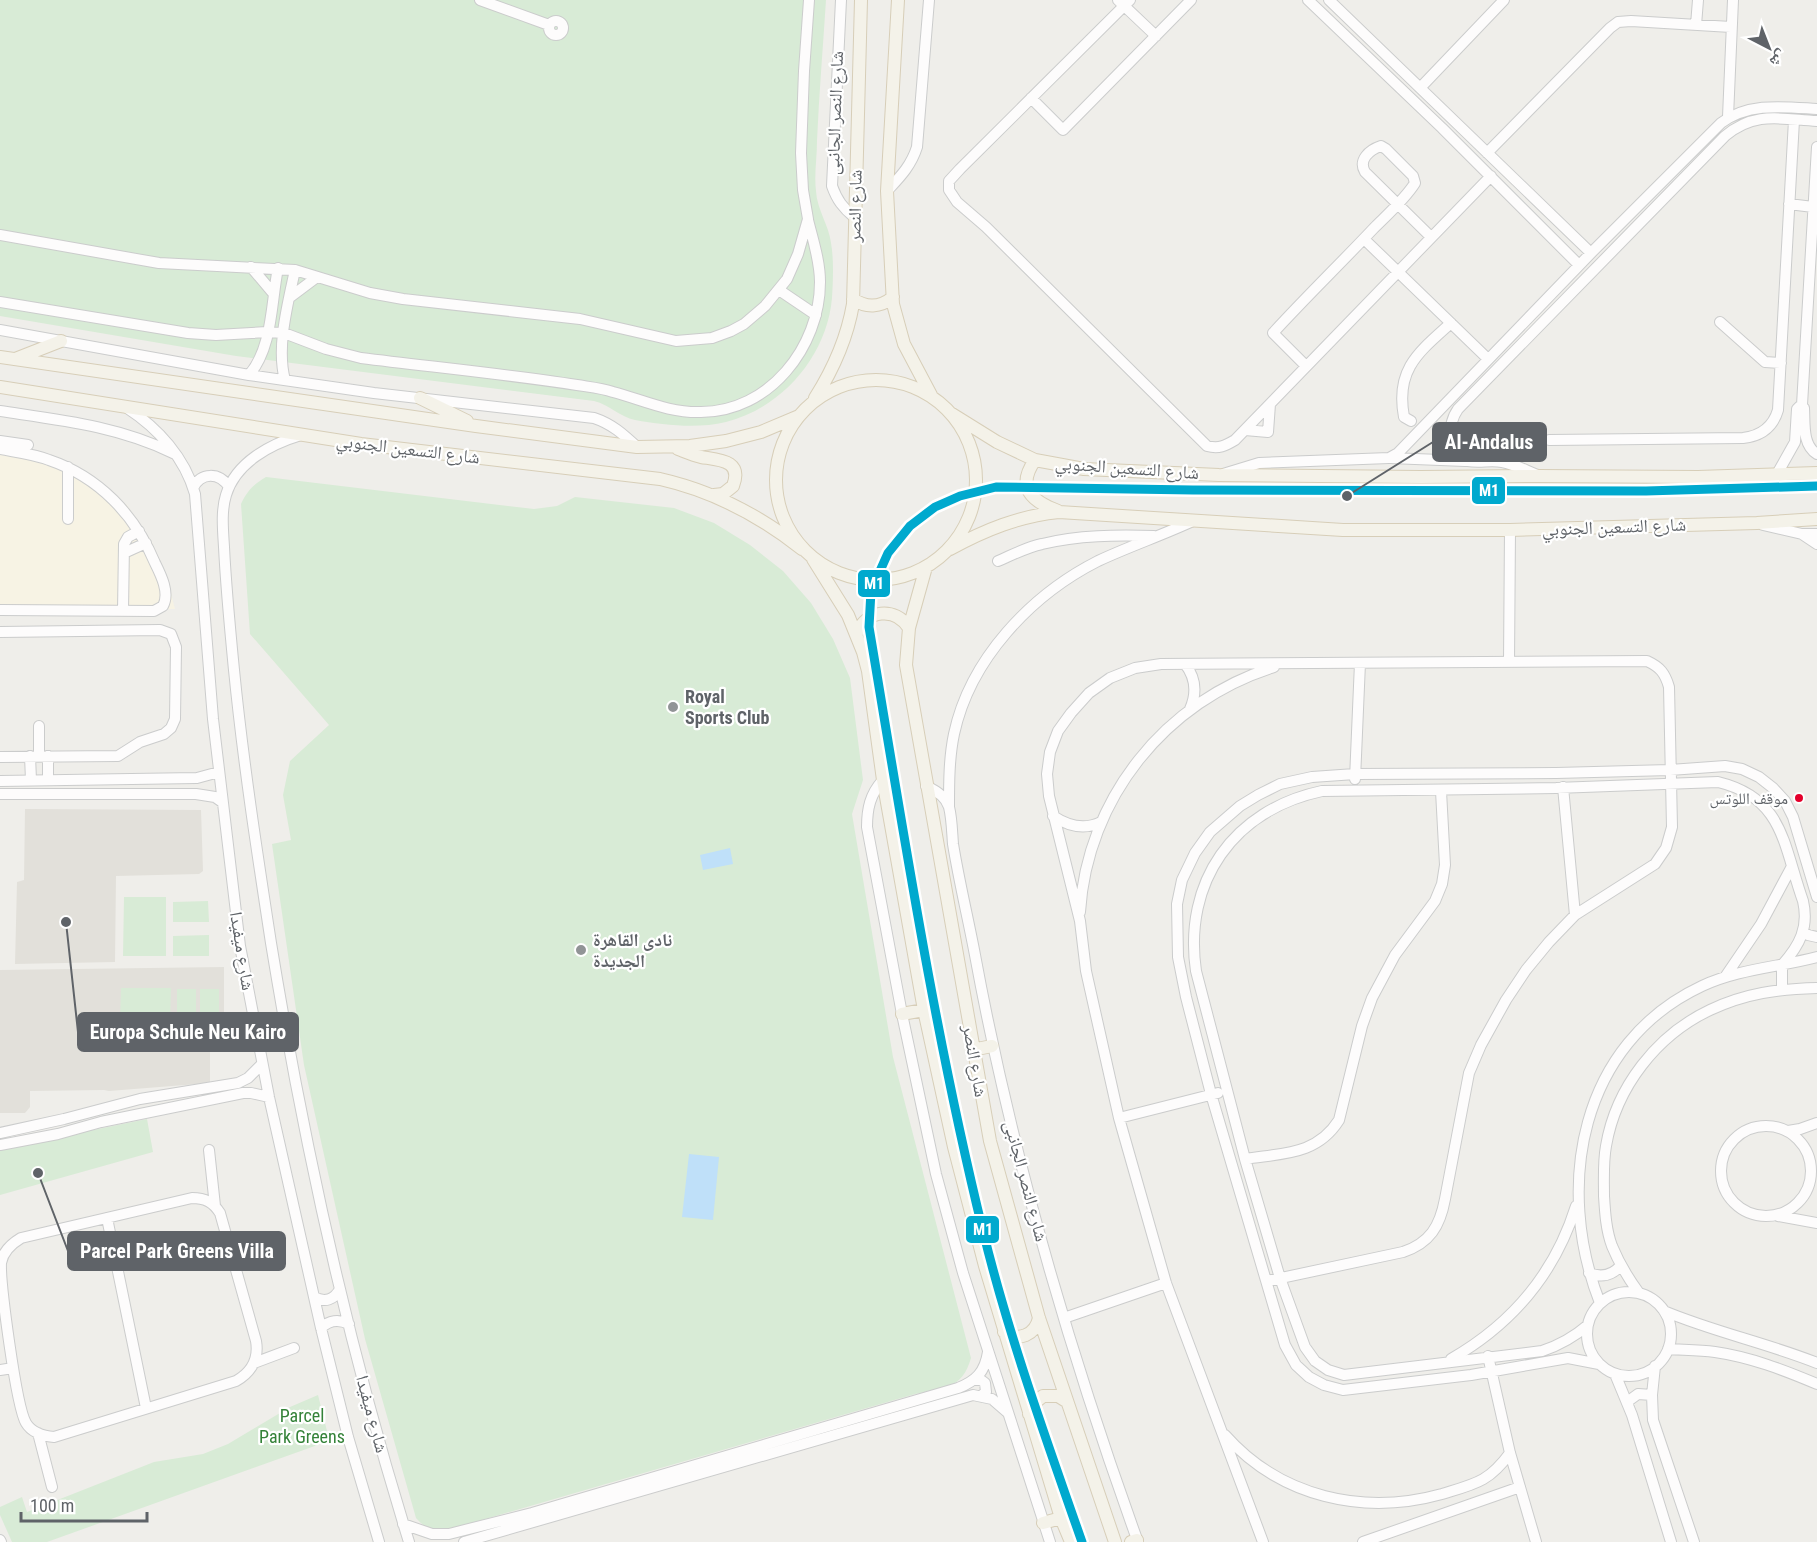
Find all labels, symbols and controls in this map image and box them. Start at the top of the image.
north arrow [1739,18,1799,78]
text: ش [1766,46,1791,72]
street label: شارع النصر الجانبى [822,50,848,176]
street label: شارع النصر [843,169,867,244]
callout: Al-Andalus [1433,423,1546,461]
street label: شارع التسعين الجنوبي [334,429,481,472]
text: Al-Andalus [1445,430,1533,454]
street label: شارع التسعين الجنوبي [1054,452,1200,488]
line badge: M1 [1471,476,1506,505]
text: M1 [1479,481,1499,500]
street label: شارع التسعين الجنوبي [1541,513,1687,544]
line badge: M1 [857,569,891,598]
text: M1 [864,574,884,593]
place label: Royal Sports Club [685,686,769,728]
marker: Royal Sports Club [666,700,680,714]
place label: موقف اللوتس [1709,789,1788,809]
marker: موقف اللوتس [1793,792,1805,804]
street label: شارع ميفيدا [225,910,259,992]
place label: نادى القاهرة الجديدة [593,929,672,971]
marker: نادى القاهرة الجديدة [574,943,588,957]
callout: Europa Schule Neu Kairo [78,1013,298,1051]
text: Europa Schule Neu Kairo [90,1020,286,1044]
street label: شارع النصر [958,1022,992,1099]
street label: شارع النصر الجانبى [999,1118,1053,1244]
line badge: M1 [965,1215,1000,1244]
text: M1 [973,1220,993,1239]
callout: Parcel Park Greens Villa [68,1232,285,1270]
text: Parcel Park Greens Villa [80,1239,274,1263]
street label: شارع ميفيدا [351,1373,393,1455]
park label: Parcel Park Greens [259,1405,345,1447]
scale bar [21,1485,147,1523]
text: 100 m [30,1495,74,1516]

